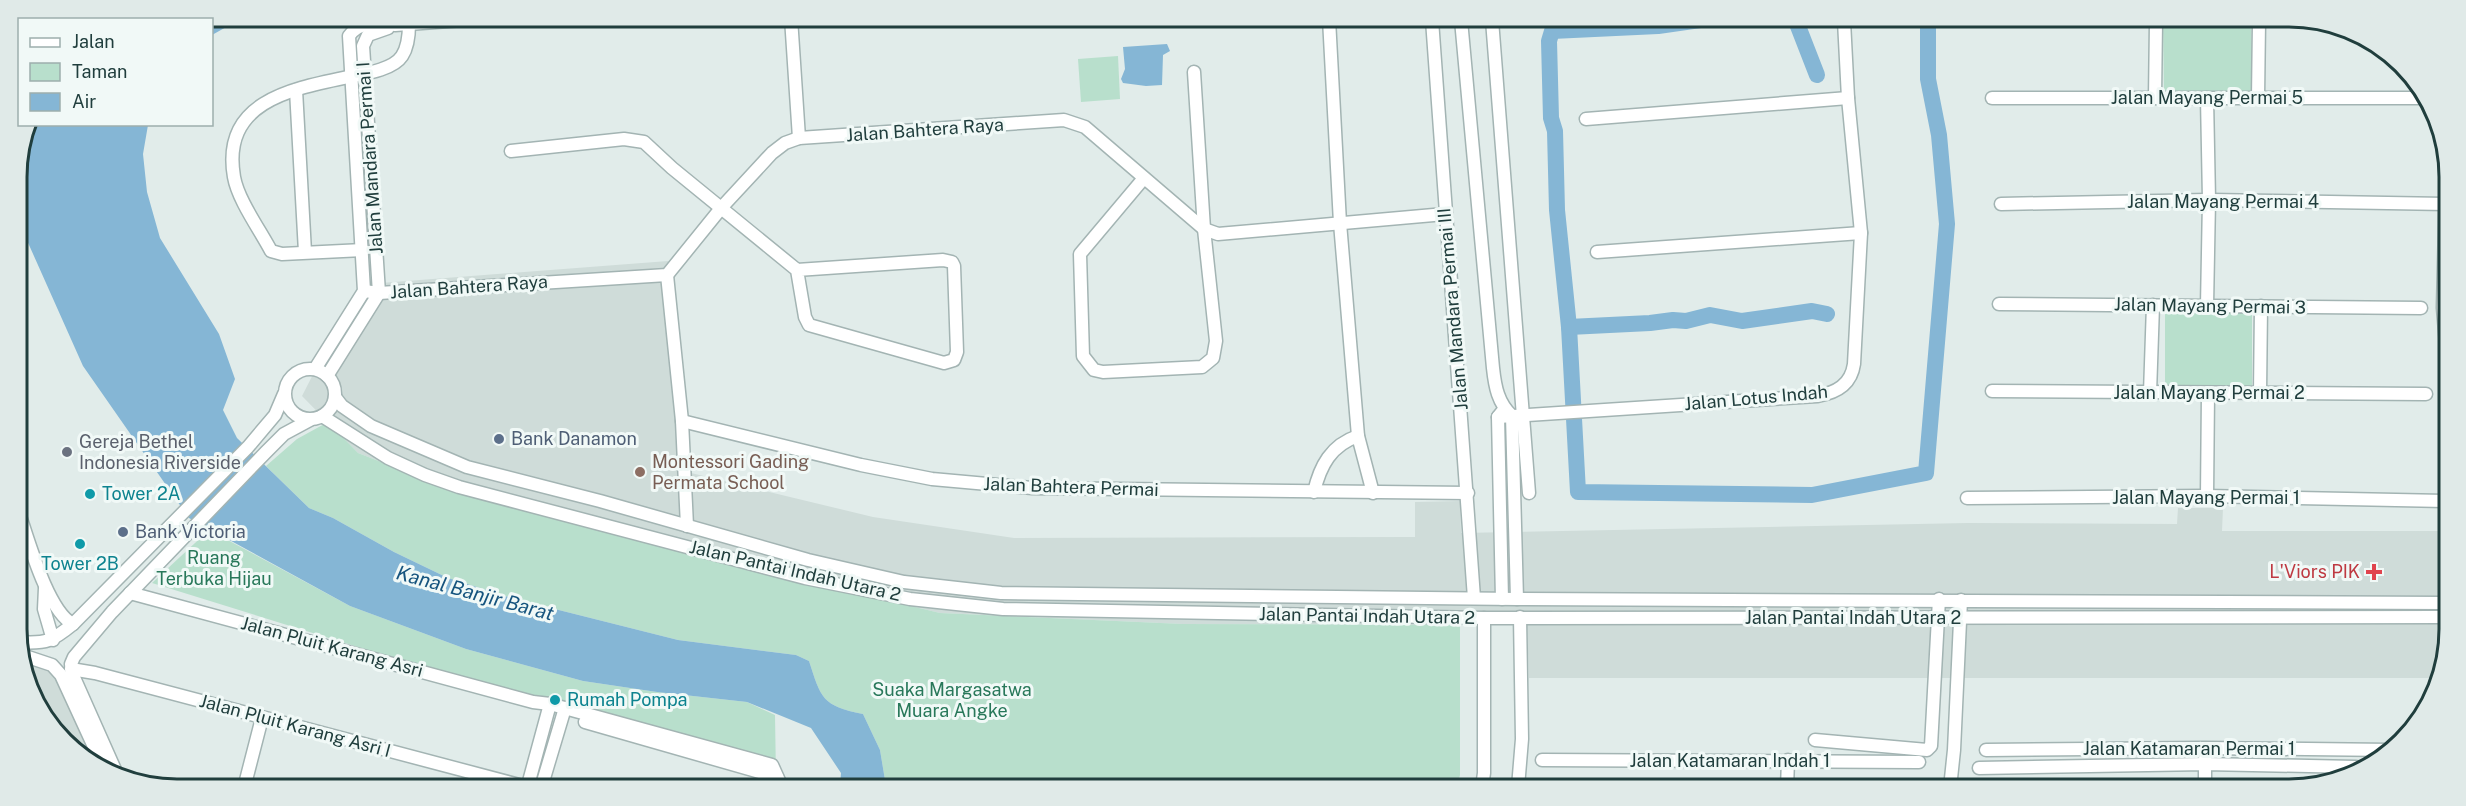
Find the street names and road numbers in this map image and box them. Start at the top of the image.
street label: Jalan Mandara Permai I [352,61,387,255]
street label: Jalan Mayang Permai 5 [2111,87,2303,108]
street label: Jalan Bahtera Raya [845,114,1005,145]
street label: Jalan Mayang Permai 4 [2127,191,2319,212]
street label: Jalan Mandara Permai III [1433,207,1472,411]
street label: Jalan Bahtera Raya [389,271,549,302]
street label: Jalan Mayang Permai 3 [2114,293,2306,318]
street label: Jalan Lotus Indah [1683,381,1829,414]
street label: Jalan Mayang Permai 2 [2113,382,2305,403]
street label: Jalan Bahtera Permai [983,473,1159,500]
street label: Jalan Mayang Permai 1 [2112,487,2300,508]
street label: Jalan Pantai Indah Utara 2 [687,536,903,605]
street label: Jalan Pantai Indah Utara 2 [1259,603,1475,628]
street label: Jalan Pantai Indah Utara 2 [1745,607,1961,628]
street label: Jalan Pluit Karang Asri [239,612,426,681]
street label: Jalan Pluit Karang Asri I [197,690,393,761]
street label: Jalan Katamaran Permai 1 [2083,738,2295,759]
street label: Jalan Katamaran Indah 1 [1630,750,1830,771]

